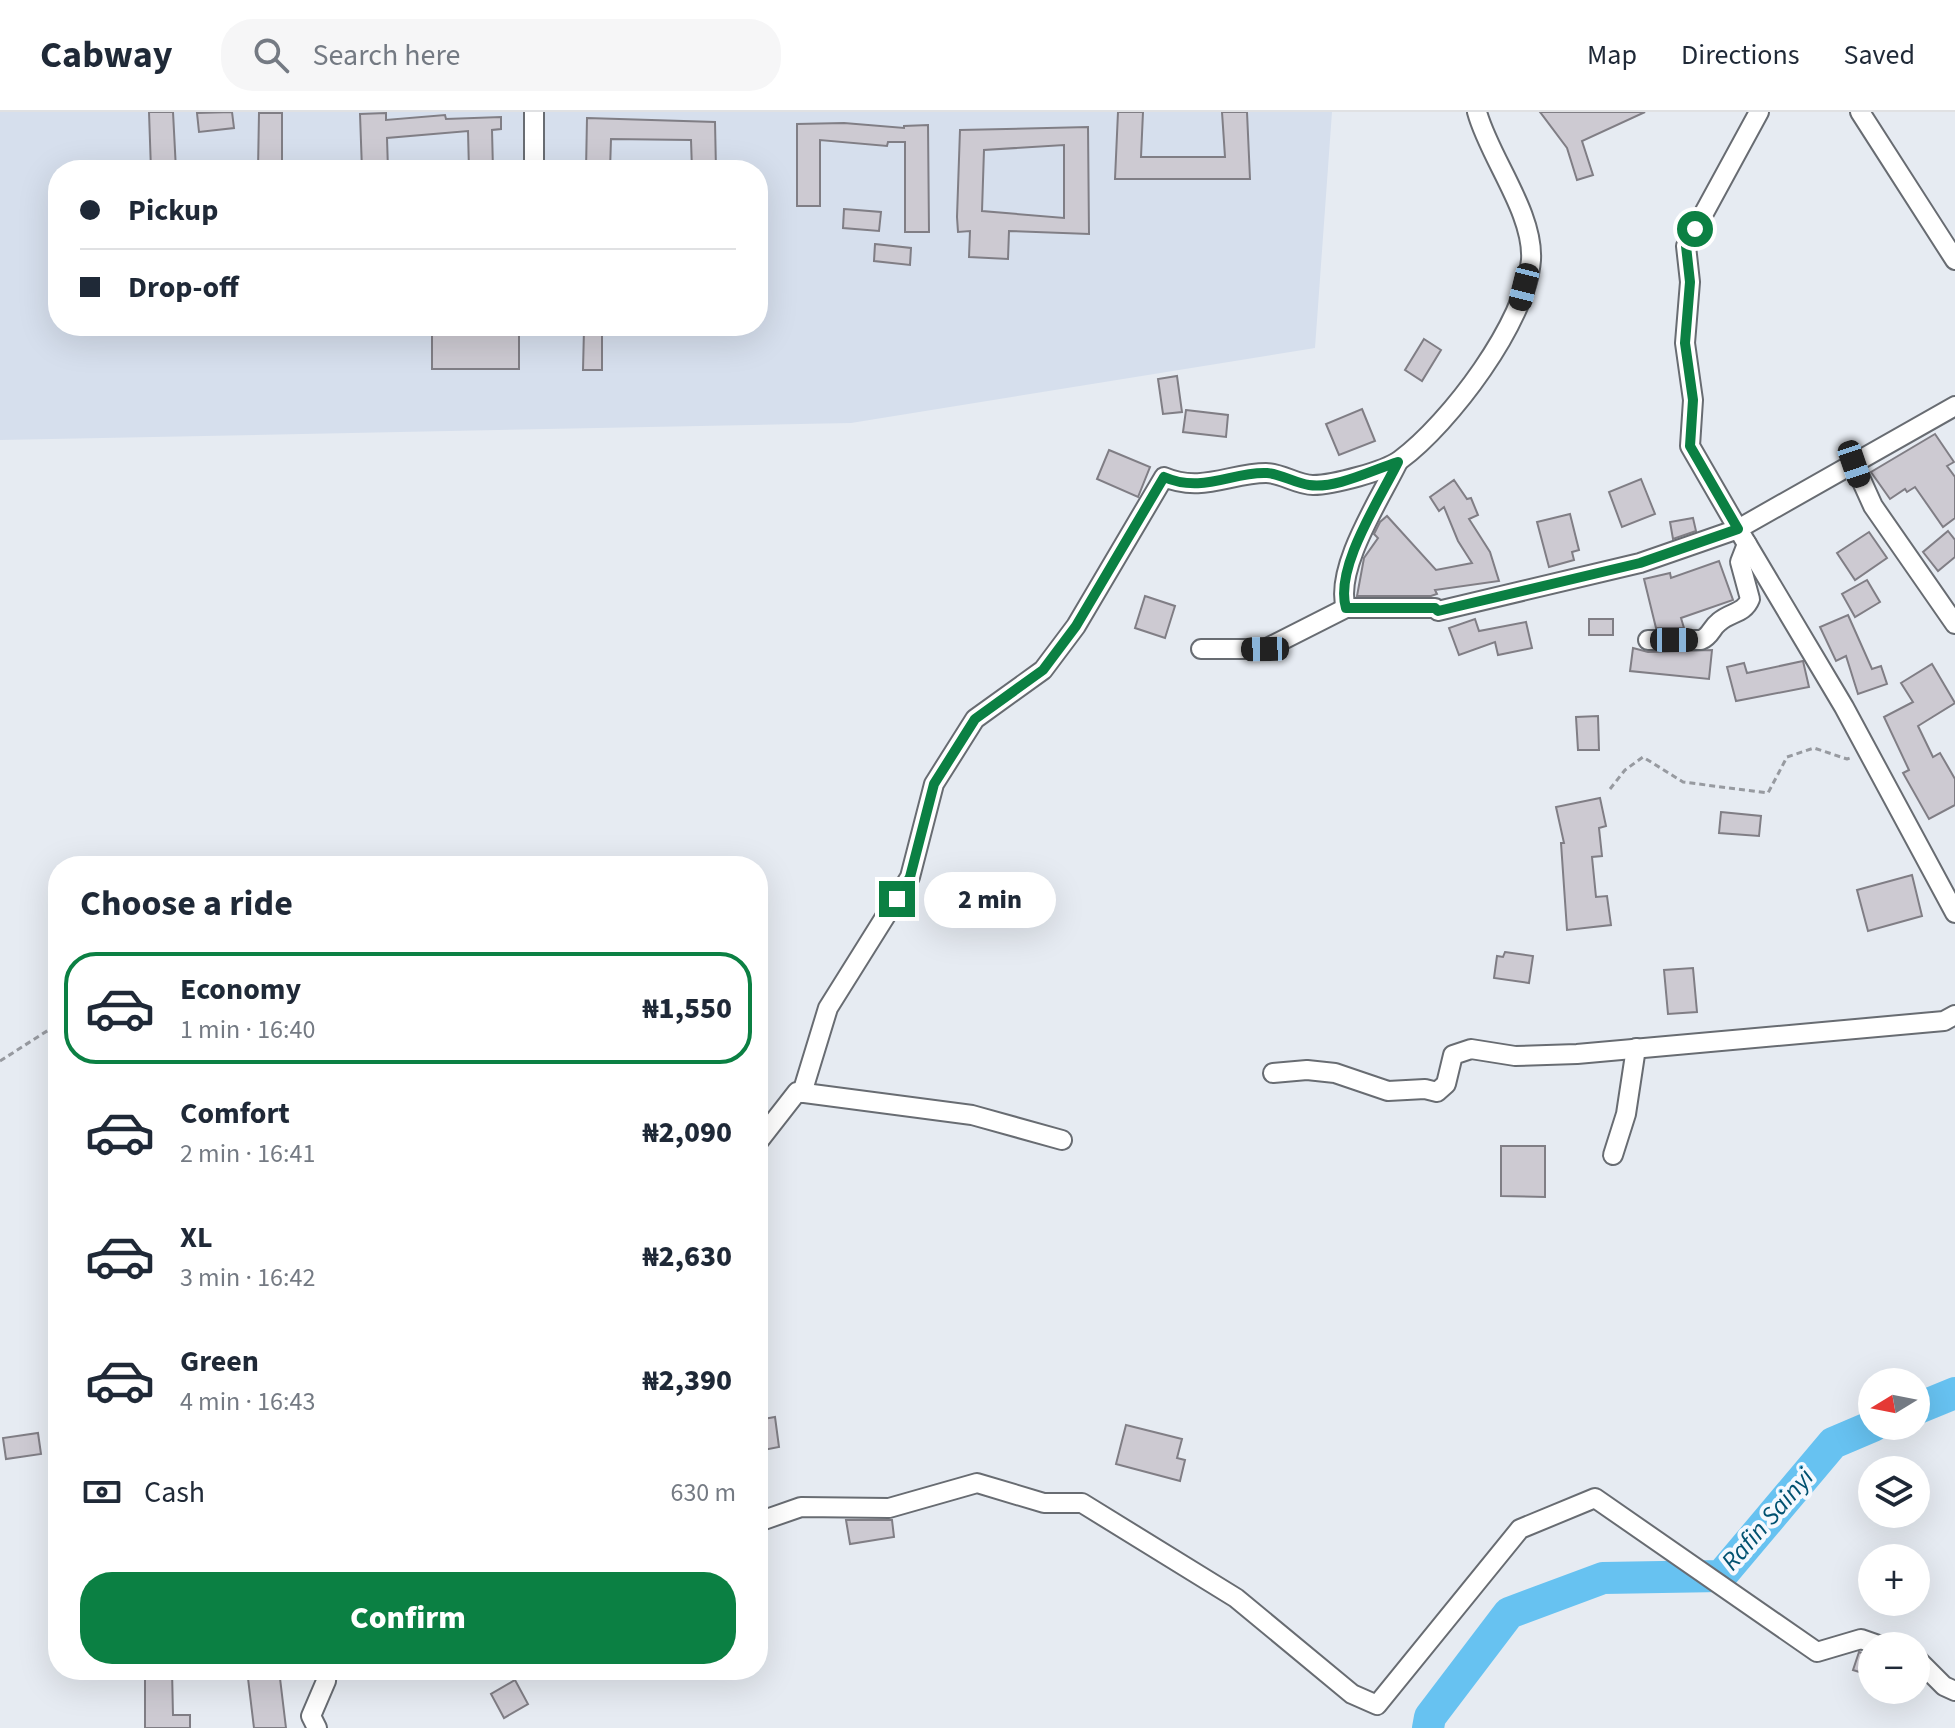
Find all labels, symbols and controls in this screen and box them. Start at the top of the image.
search box [221,19,781,91]
text: Cabway [40,28,173,82]
icon: search [249,33,293,77]
text: Search here [313,34,460,77]
text: Map [1587,35,1637,75]
text: Directions [1681,35,1800,75]
text: Saved [1844,35,1915,75]
text: Pickup [128,189,218,232]
route start [1677,211,1713,247]
car [1507,261,1541,313]
text: Drop-off [128,266,239,309]
car [1835,437,1873,491]
car [1650,628,1698,652]
car [1241,637,1289,661]
callout: 2 min [925,871,1057,927]
text: Choose a ride [80,878,293,929]
route end [879,881,915,917]
text: 2 min [958,881,1022,918]
text: Economy [180,968,301,1011]
icon: car [84,972,156,1044]
text: ₦1,550 [643,987,732,1030]
text: 1 min · 16:40 [180,1011,315,1048]
text: Comfort [180,1092,290,1135]
icon: car [84,1096,156,1168]
text: ₦2,090 [643,1111,732,1154]
text: 2 min · 16:41 [180,1135,315,1172]
text: XL [180,1216,213,1259]
icon: car [84,1220,156,1292]
text: ₦2,630 [643,1235,732,1278]
text: 3 min · 16:42 [180,1259,315,1296]
text: Green [180,1340,259,1383]
icon: car [84,1344,156,1416]
text: ₦2,390 [643,1359,732,1402]
north arrow [1858,1368,1930,1440]
map controls [1858,1368,1930,1704]
text: 4 min · 16:43 [180,1383,315,1420]
button: layers [1858,1456,1930,1528]
water label: Rafin Sainyi [1712,1459,1823,1579]
icon: cash [80,1470,124,1514]
text: Cash [144,1471,205,1514]
text: 630 m [670,1474,736,1511]
button: + [1858,1544,1930,1616]
button: Confirm [80,1572,736,1664]
button: − [1858,1632,1930,1704]

